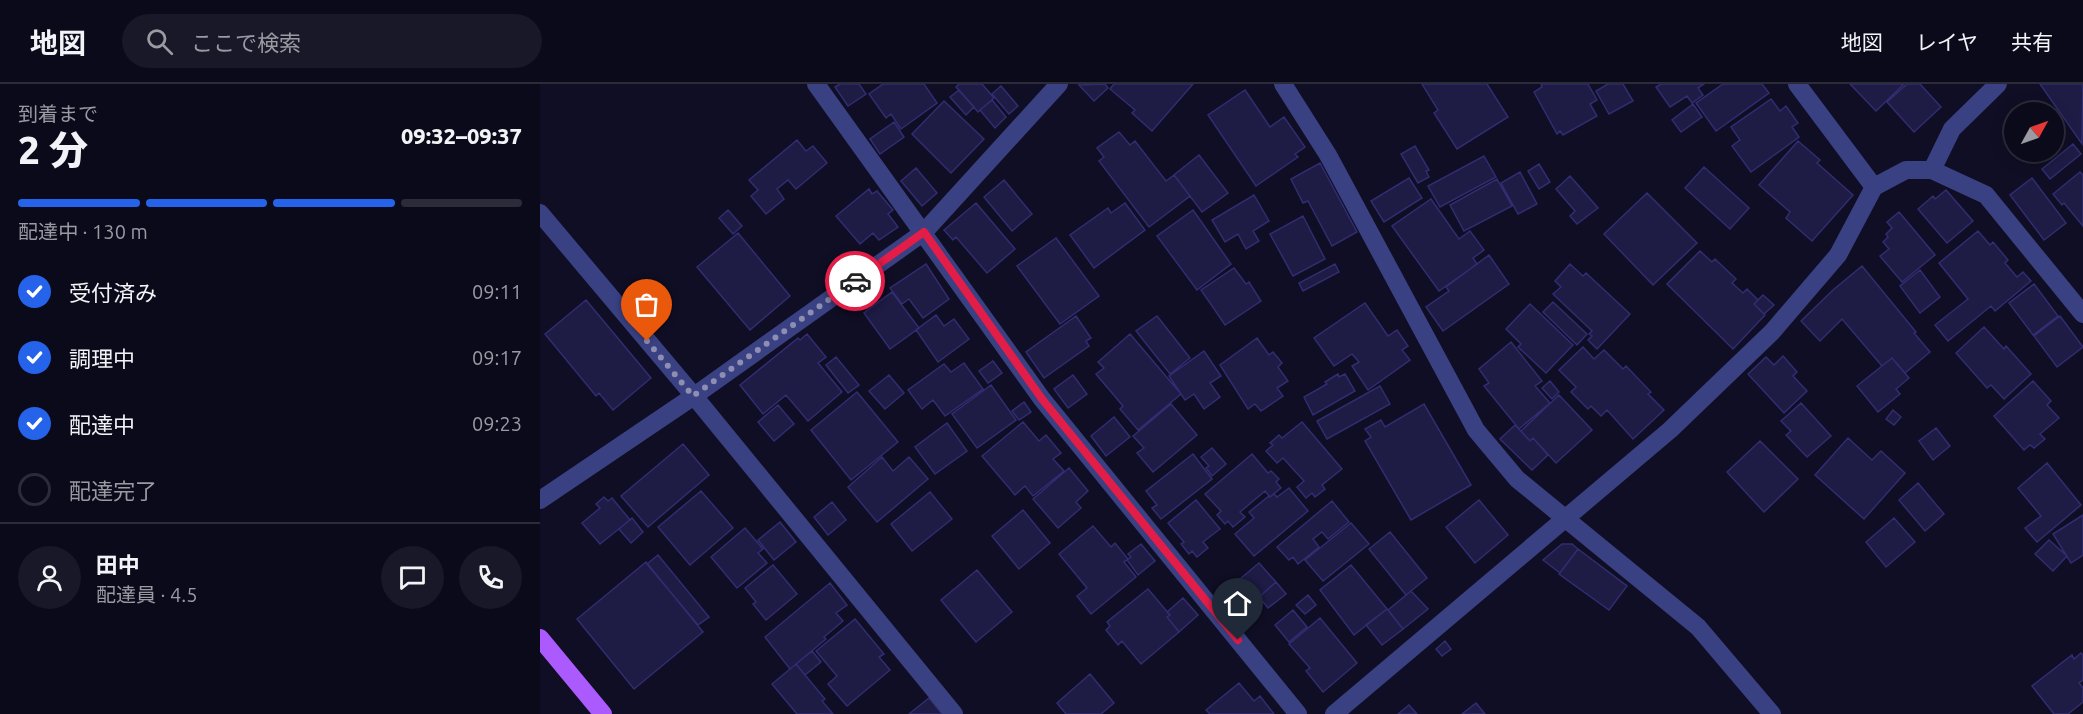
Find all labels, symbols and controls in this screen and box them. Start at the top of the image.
search box [122,14,542,68]
icon: search [143,25,176,58]
text: 地図 [30,27,86,58]
text: ここで検索 [191,30,301,55]
text: 地図 [1841,30,1883,54]
text: レイヤ [1916,30,1978,54]
text: 共有 [2011,30,2053,54]
text: 到着まで [18,102,98,125]
north arrow [2004,102,2064,162]
map controls [2004,102,2064,162]
text: 09:32–09:37 [401,123,522,148]
text: 2 分 [18,128,88,171]
text: 配達中 · 130 m [18,220,148,243]
courier [825,251,885,311]
icon: car [839,265,872,298]
icon: check [18,275,51,308]
pin [621,279,672,341]
text: 受付済み [69,280,157,305]
text: 09:11 [472,280,522,303]
icon: bag [630,288,663,321]
icon: check [18,341,51,374]
text: 調理中 [69,346,135,371]
text: 09:17 [472,346,522,369]
icon: check [18,407,51,440]
text: 配達中 [69,412,135,437]
text: 09:23 [472,412,522,435]
text: 配達完了 [69,478,157,503]
button: person [18,546,81,609]
button: chat [381,546,444,609]
button: phone [459,546,522,609]
text: 田中 [96,552,140,577]
pin [1212,578,1263,640]
text: 配達員 · 4.5 [96,583,198,606]
icon: home [1221,587,1254,620]

